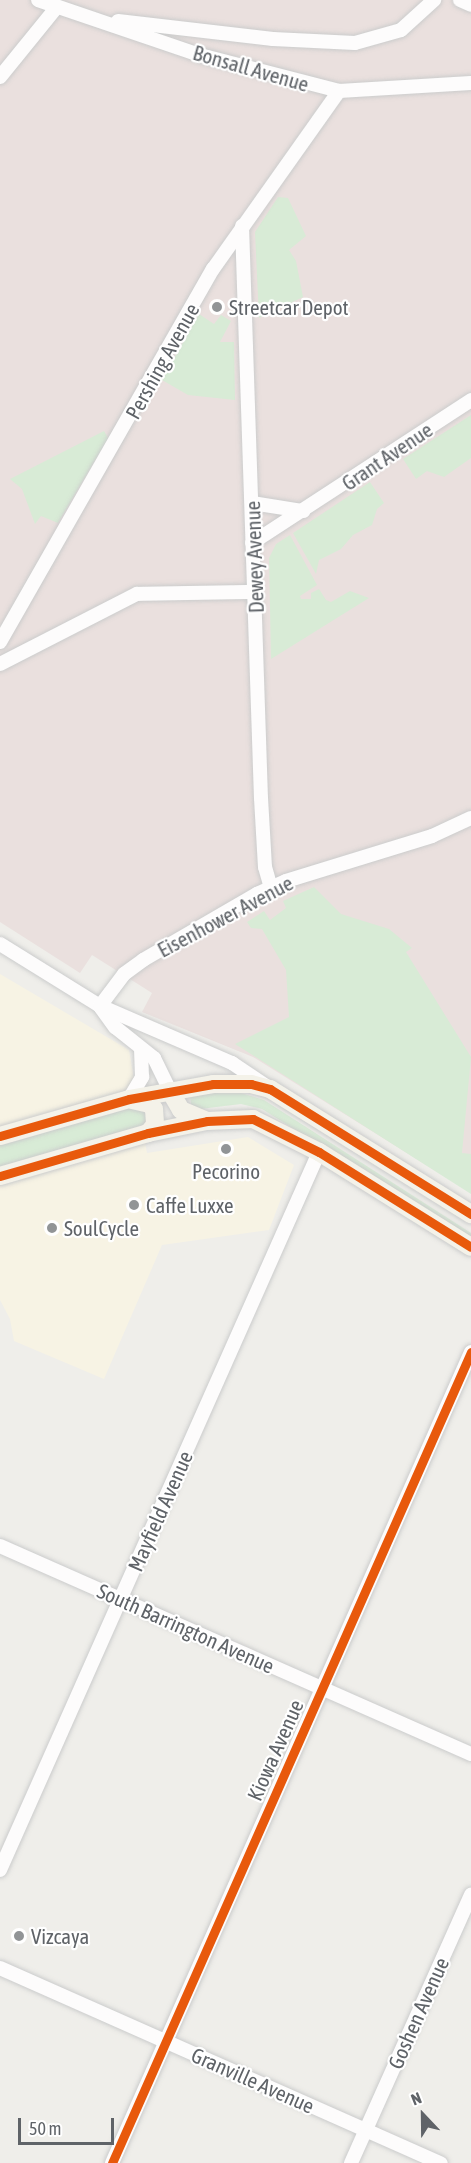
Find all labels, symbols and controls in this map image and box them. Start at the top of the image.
street label: Bonsall Avenue [190,39,312,97]
place label: Streetcar Depot [229,294,349,320]
street label: Pershing Avenue [120,299,204,423]
marker: Streetcar Depot [210,300,224,314]
street label: Grant Avenue [337,417,437,495]
street label: Dewey Avenue [239,500,269,614]
street label: Eisenhower Avenue [153,870,297,962]
marker: Pecorino [219,1142,233,1156]
place label: Pecorino [192,1158,260,1184]
place label: Caffe Luxxe [146,1192,234,1218]
marker: Caffe Luxxe [127,1198,141,1212]
place label: SoulCycle [64,1215,139,1241]
marker: SoulCycle [45,1221,59,1235]
street label: Mayfield Avenue [122,1447,198,1575]
street label: South Barrington Avenue [94,1578,278,1678]
street label: Kiowa Avenue [242,1696,308,1804]
place label: Vizcaya [31,1923,89,1949]
marker: Vizcaya [12,1929,26,1943]
street label: Goshen Avenue [382,1953,454,2073]
street label: Granville Avenue [188,2042,318,2118]
north arrow [393,2085,453,2145]
text: N [408,2088,424,2108]
scale bar [21,2106,117,2144]
text: 50 m [29,2118,61,2139]

